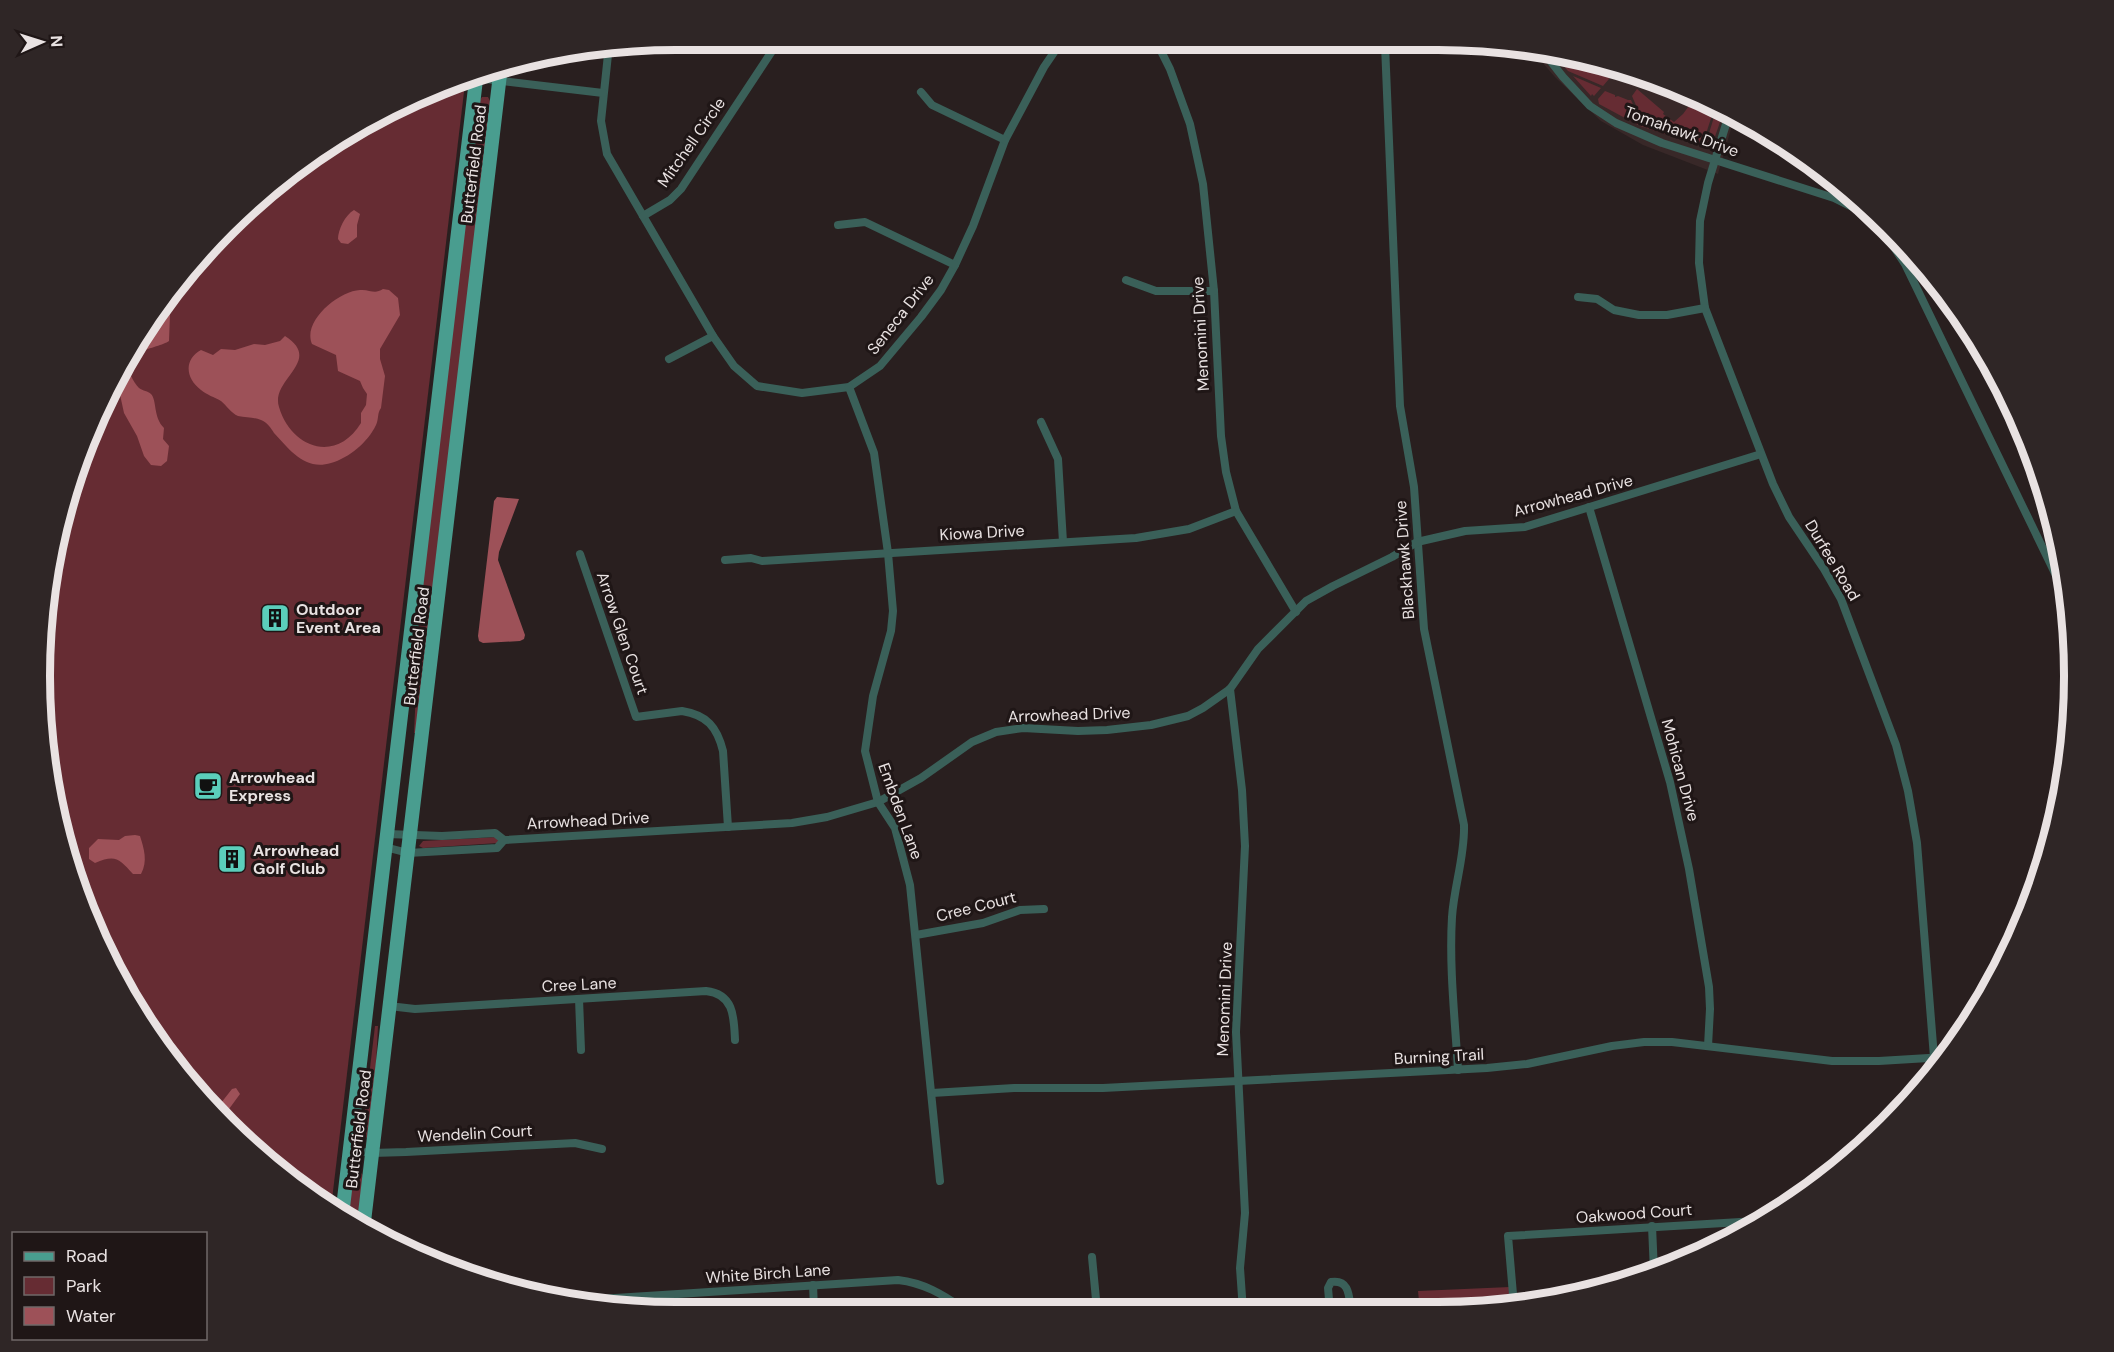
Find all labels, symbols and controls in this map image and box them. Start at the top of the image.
north arrow [12,12,72,72]
text: N [46,35,67,48]
street label: Mitchell Circle [653,93,730,191]
street label: Tomahawk Drive [1622,101,1742,162]
street label: Butterfield Road [456,104,491,225]
street label: Seneca Drive [862,270,938,359]
street label: Menomini Drive [1187,276,1214,392]
street label: Arrowhead Drive [1511,469,1635,522]
street label: Blackhawk Drive [1390,500,1419,620]
street label: Durfee Road [1800,516,1865,605]
street label: Kiowa Drive [939,520,1025,545]
street label: Arrow Glen Court [592,569,653,697]
street label: Butterfield Road [399,586,434,707]
place label: Outdoor Event Area [296,599,381,638]
building icon: Outdoor Event Area [259,602,291,634]
street label: Arrowhead Drive [1007,702,1131,727]
street label: Mohican Drive [1657,717,1704,824]
street label: Embden Lane [873,760,928,862]
place label: Arrowhead Express [229,767,315,806]
cafe icon: Arrowhead Express [192,770,224,802]
street label: Arrowhead Drive [526,807,650,834]
place label: Arrowhead Golf Club [253,840,339,879]
building icon: Arrowhead Golf Club [216,843,248,875]
street label: Cree Court [934,886,1018,927]
street label: Menomini Drive [1212,941,1237,1057]
street label: Cree Lane [541,972,617,997]
street label: Burning Trail [1393,1044,1485,1069]
street label: Butterfield Road [341,1069,376,1190]
street label: Wendelin Court [417,1120,533,1147]
street label: Oakwood Court [1575,1199,1693,1228]
legend [12,1232,207,1340]
text: Road [66,1244,108,1268]
street label: White Birch Lane [705,1259,831,1288]
text: Park [66,1274,102,1298]
text: Water [66,1304,116,1328]

